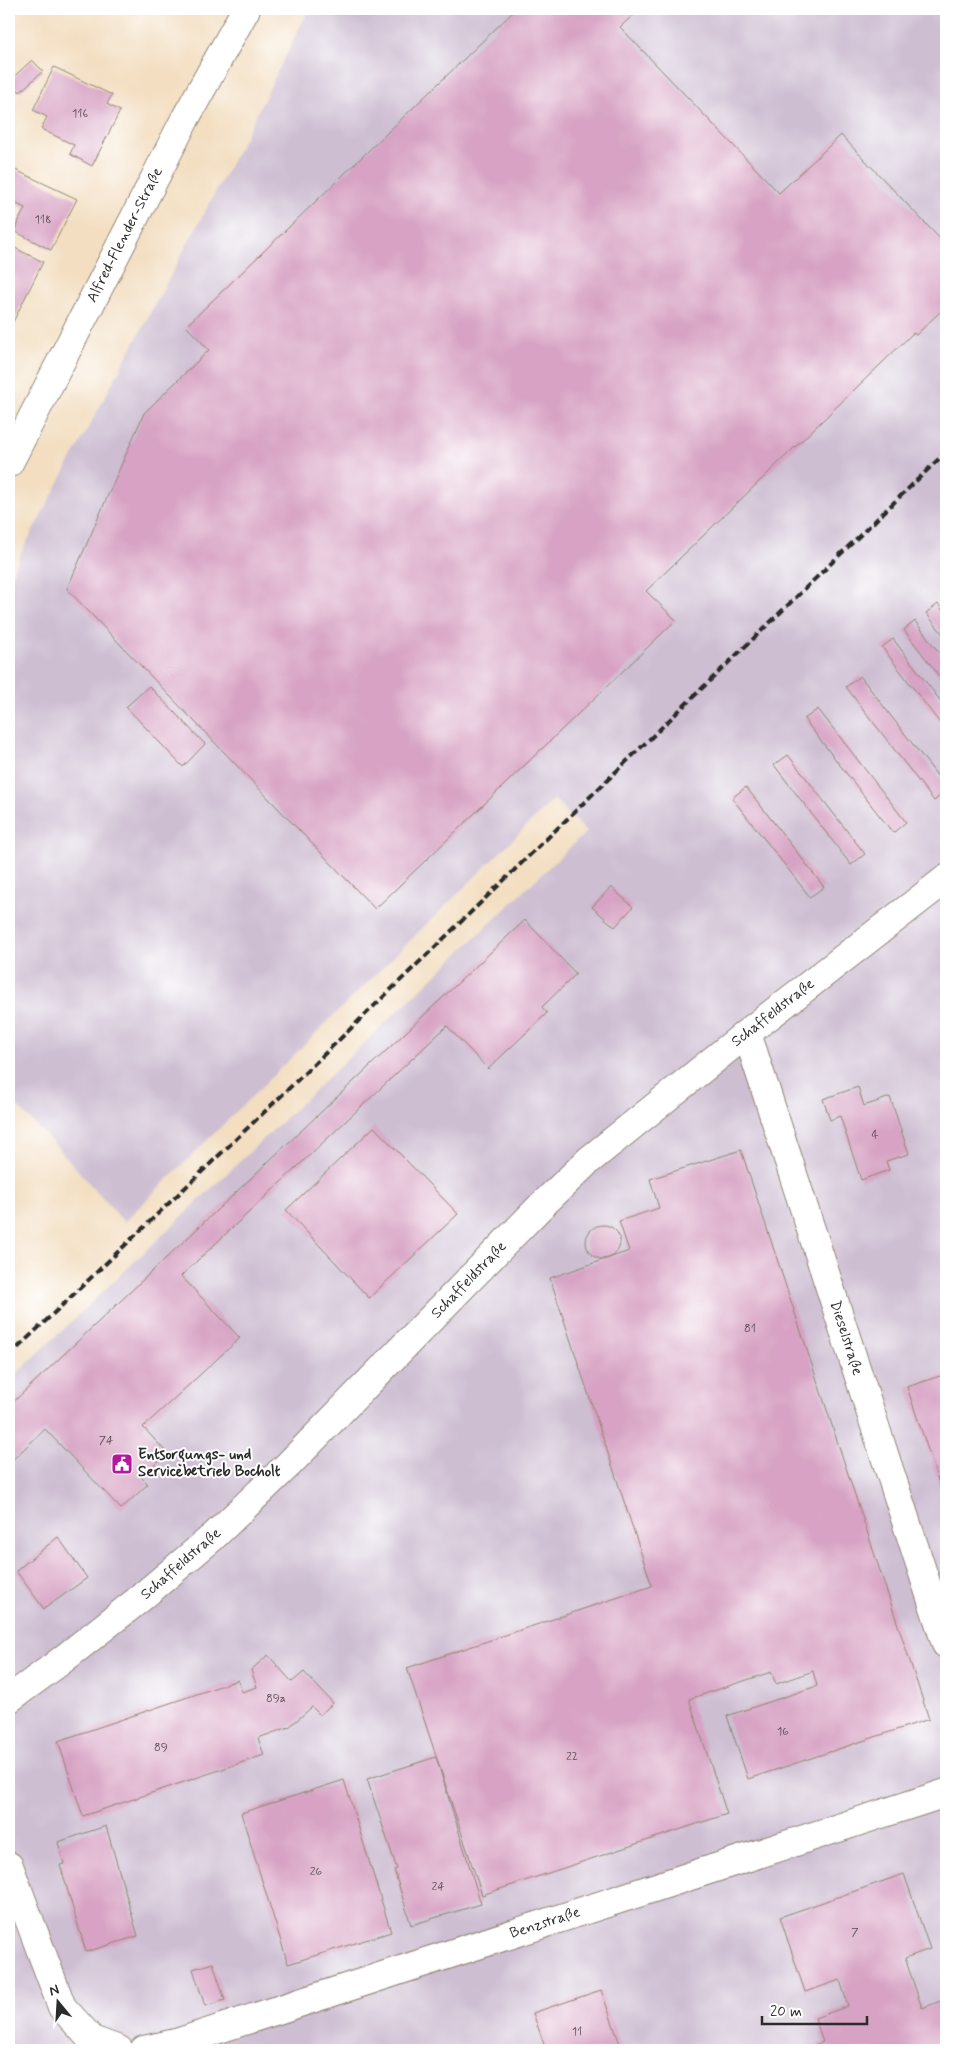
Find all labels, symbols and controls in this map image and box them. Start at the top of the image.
house number: 116 [72,106,88,122]
street label: Alfred-Flender-Straße [82,164,168,306]
house number: 118 [34,212,52,228]
street label: Schaffeldstraße [727,974,819,1052]
house number: 4 [872,1127,879,1143]
street label: Schaffeldstraße [427,1237,511,1323]
street label: Dieselstraße [825,1298,867,1378]
house number: 81 [744,1321,756,1337]
house number: 74 [99,1433,113,1449]
place label: Entsorgungs- und Servicebetrieb Bocholt [138,1445,281,1482]
public building icon: Entsorgungs- und Servicebetrieb Bocholt [110,1452,134,1476]
street label: Schaffeldstraße [137,1524,225,1604]
house number: 89a [266,1691,286,1707]
house number: 16 [777,1724,789,1740]
house number: 89 [154,1740,168,1756]
house number: 22 [566,1749,578,1765]
house number: 26 [310,1864,323,1880]
house number: 24 [431,1879,445,1895]
street label: Benzstraße [507,1902,583,1944]
house number: 7 [851,1925,859,1941]
north arrow [32,1976,82,2026]
text: N [47,1981,62,2001]
scale bar [762,1994,868,2026]
text: 20 m [770,2002,802,2022]
house number: 11 [572,2024,582,2040]

